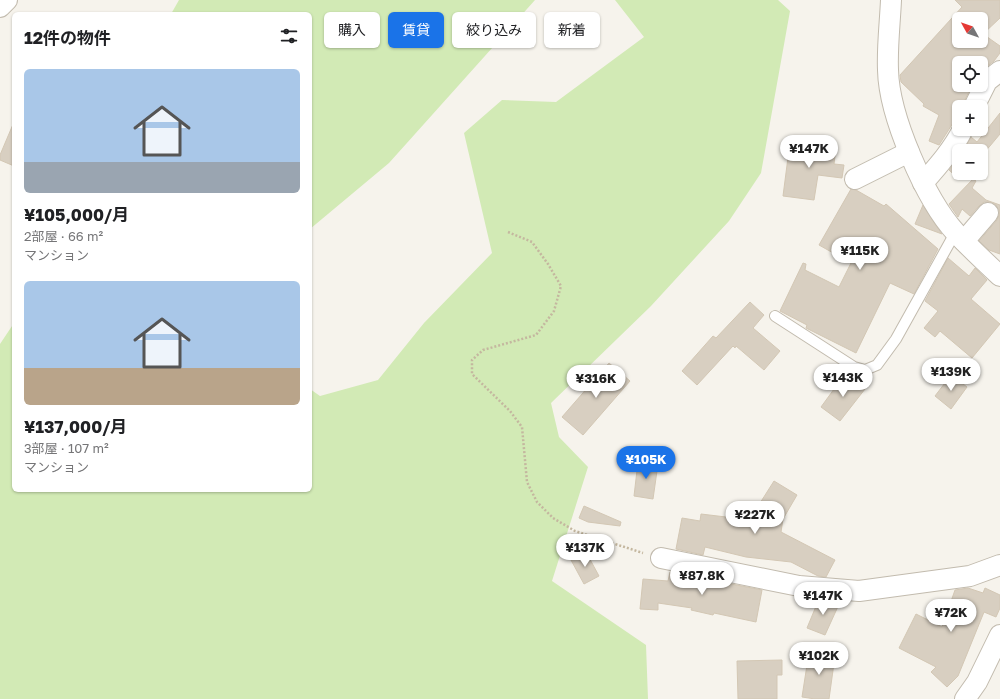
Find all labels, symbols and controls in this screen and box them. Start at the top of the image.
chip: 購入 [324,12,380,48]
chip: 賃貸 [388,12,444,48]
chip: 絞り込み [452,12,536,48]
chip: 新着 [544,12,600,48]
north arrow [952,12,988,48]
map controls [952,12,988,180]
icon: filters [278,25,300,47]
text: 12件の物件 [24,27,111,48]
button: locate [952,56,988,92]
icon: home [126,95,198,167]
button: + [952,100,988,136]
pin: ¥147K [781,135,837,169]
text: ¥147K [789,140,829,156]
button: − [952,144,988,180]
text: ¥105,000/月 [24,204,129,225]
text: 2部屋 · 66 m² [24,228,103,244]
pin: ¥115K [832,237,888,271]
text: ¥115K [840,242,880,258]
text: マンション [24,247,89,263]
icon: home [126,307,198,379]
pin: ¥139K [923,358,979,392]
text: ¥139K [931,363,971,379]
pin: ¥143K [815,364,871,398]
pin: ¥316K [568,365,624,399]
text: ¥143K [823,369,863,385]
text: ¥316K [576,370,616,386]
text: ¥137,000/月 [24,416,127,437]
text: 3部屋 · 107 m² [24,440,109,456]
pin: ¥105K [618,446,674,480]
text: ¥105K [625,451,667,467]
text: マンション [24,459,89,475]
pin: ¥227K [727,501,783,535]
text: ¥227K [735,506,775,522]
pin: ¥137K [557,534,613,568]
text: ¥137K [565,539,605,555]
pin: ¥87.8K [669,562,735,596]
text: ¥87.8K [679,567,725,583]
pin: ¥147K [795,582,851,616]
text: ¥147K [803,587,843,603]
pin: ¥72K [927,599,975,633]
text: ¥72K [934,604,968,620]
pin: ¥102K [791,642,847,676]
text: ¥102K [798,647,840,663]

